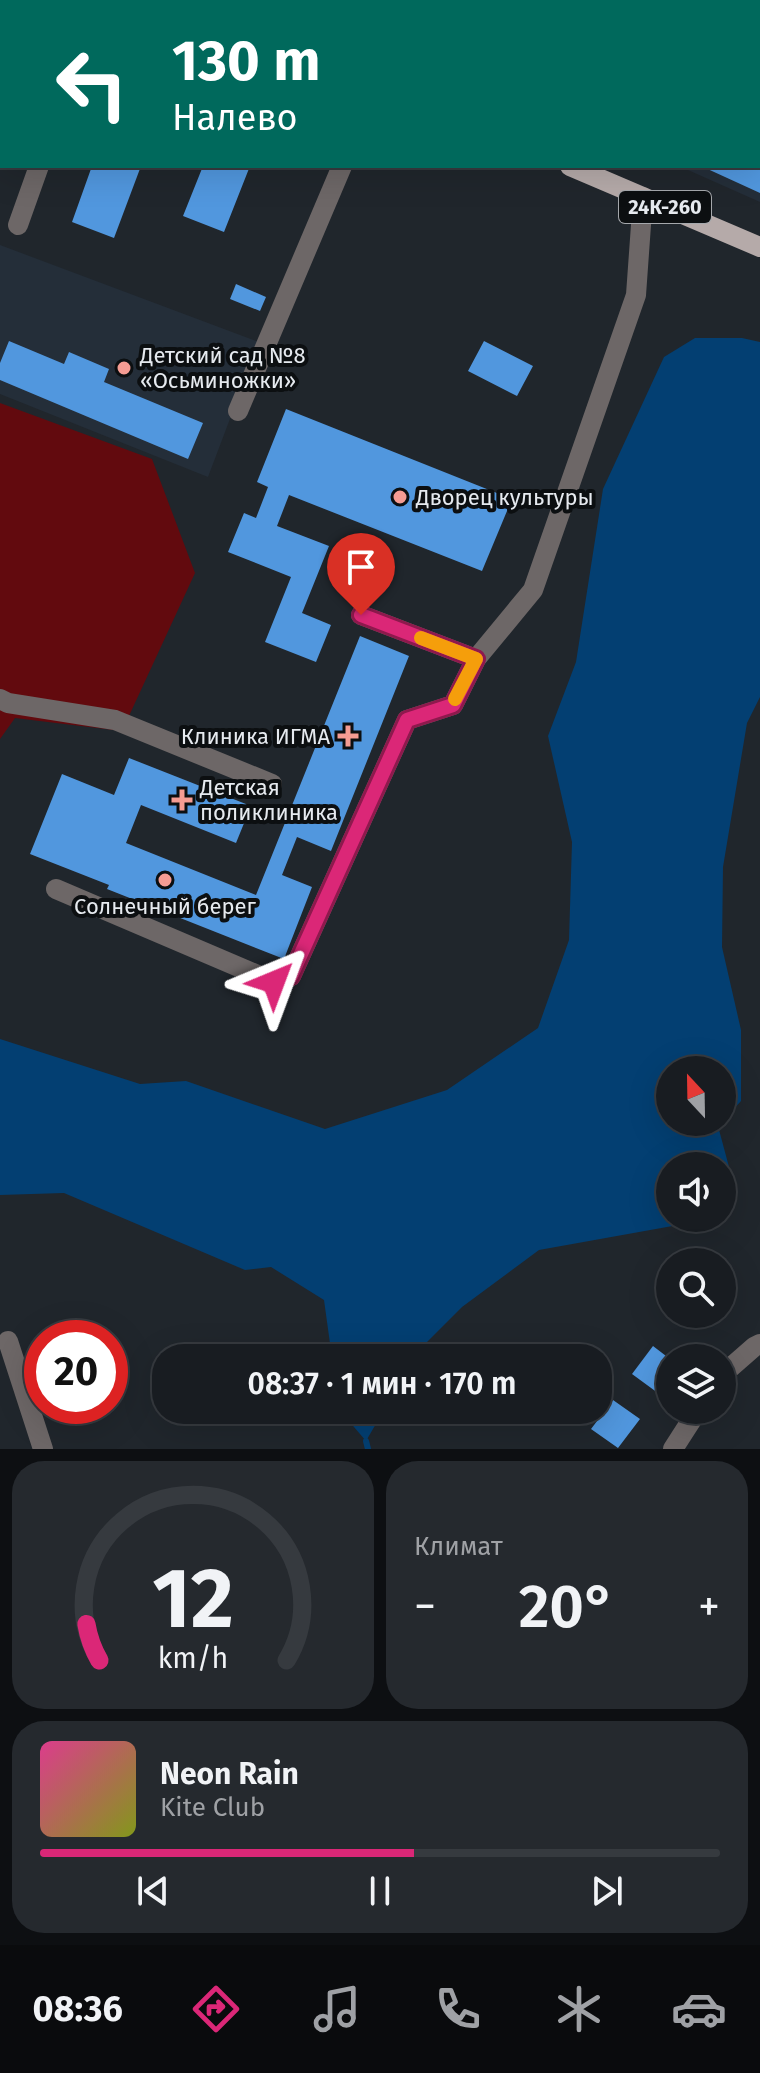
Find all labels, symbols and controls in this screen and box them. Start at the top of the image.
text: 130 m [172,28,320,95]
icon: left [40,32,144,136]
text: Налево [172,96,298,140]
road number: 24К-260 [619,191,711,223]
place label: Детский сад №8 «Осьминожки» [139,342,306,394]
marker: Детский сад №8 «Осьминожки» [115,359,133,377]
place label: Дворец культуры [415,484,594,511]
marker: Дворец культуры [391,488,409,506]
pin [327,533,395,615]
icon: arrive [339,545,383,589]
place label: Клиника ИГМА [181,723,330,750]
marker: Клиника ИГМА [337,725,359,747]
place label: Детская поликлиника [199,774,338,826]
marker: Детская поликлиника [171,789,193,811]
marker: Солнечный берег [156,871,174,889]
place label: Солнечный берег [74,893,256,920]
position arrow [232,940,316,1024]
north arrow [656,1056,736,1136]
map controls [656,1056,736,1424]
button: sound [656,1152,736,1232]
button: search [656,1248,736,1328]
speed limit sign: 20 [24,1320,128,1424]
button: layers [656,1344,736,1424]
text: 08:37 · 1 мин · 170 m [248,1366,516,1402]
text: Климат [414,1531,503,1562]
text: 12 [152,1549,234,1649]
text: 20° [519,1571,615,1643]
text: − [414,1580,436,1633]
text: + [698,1580,720,1633]
text: km/h [158,1641,228,1676]
text: Neon Rain [160,1756,299,1792]
text: Kite Club [160,1792,265,1823]
icon: previous [131,1869,175,1913]
icon: pause [358,1869,402,1913]
icon: next [585,1869,629,1913]
icon: directions [188,1981,244,2037]
icon: music [309,1981,365,2037]
icon: phone [430,1981,486,2037]
icon: climate [551,1981,607,2037]
icon: car [671,1981,727,2037]
text: 08:36 [32,1987,123,2031]

